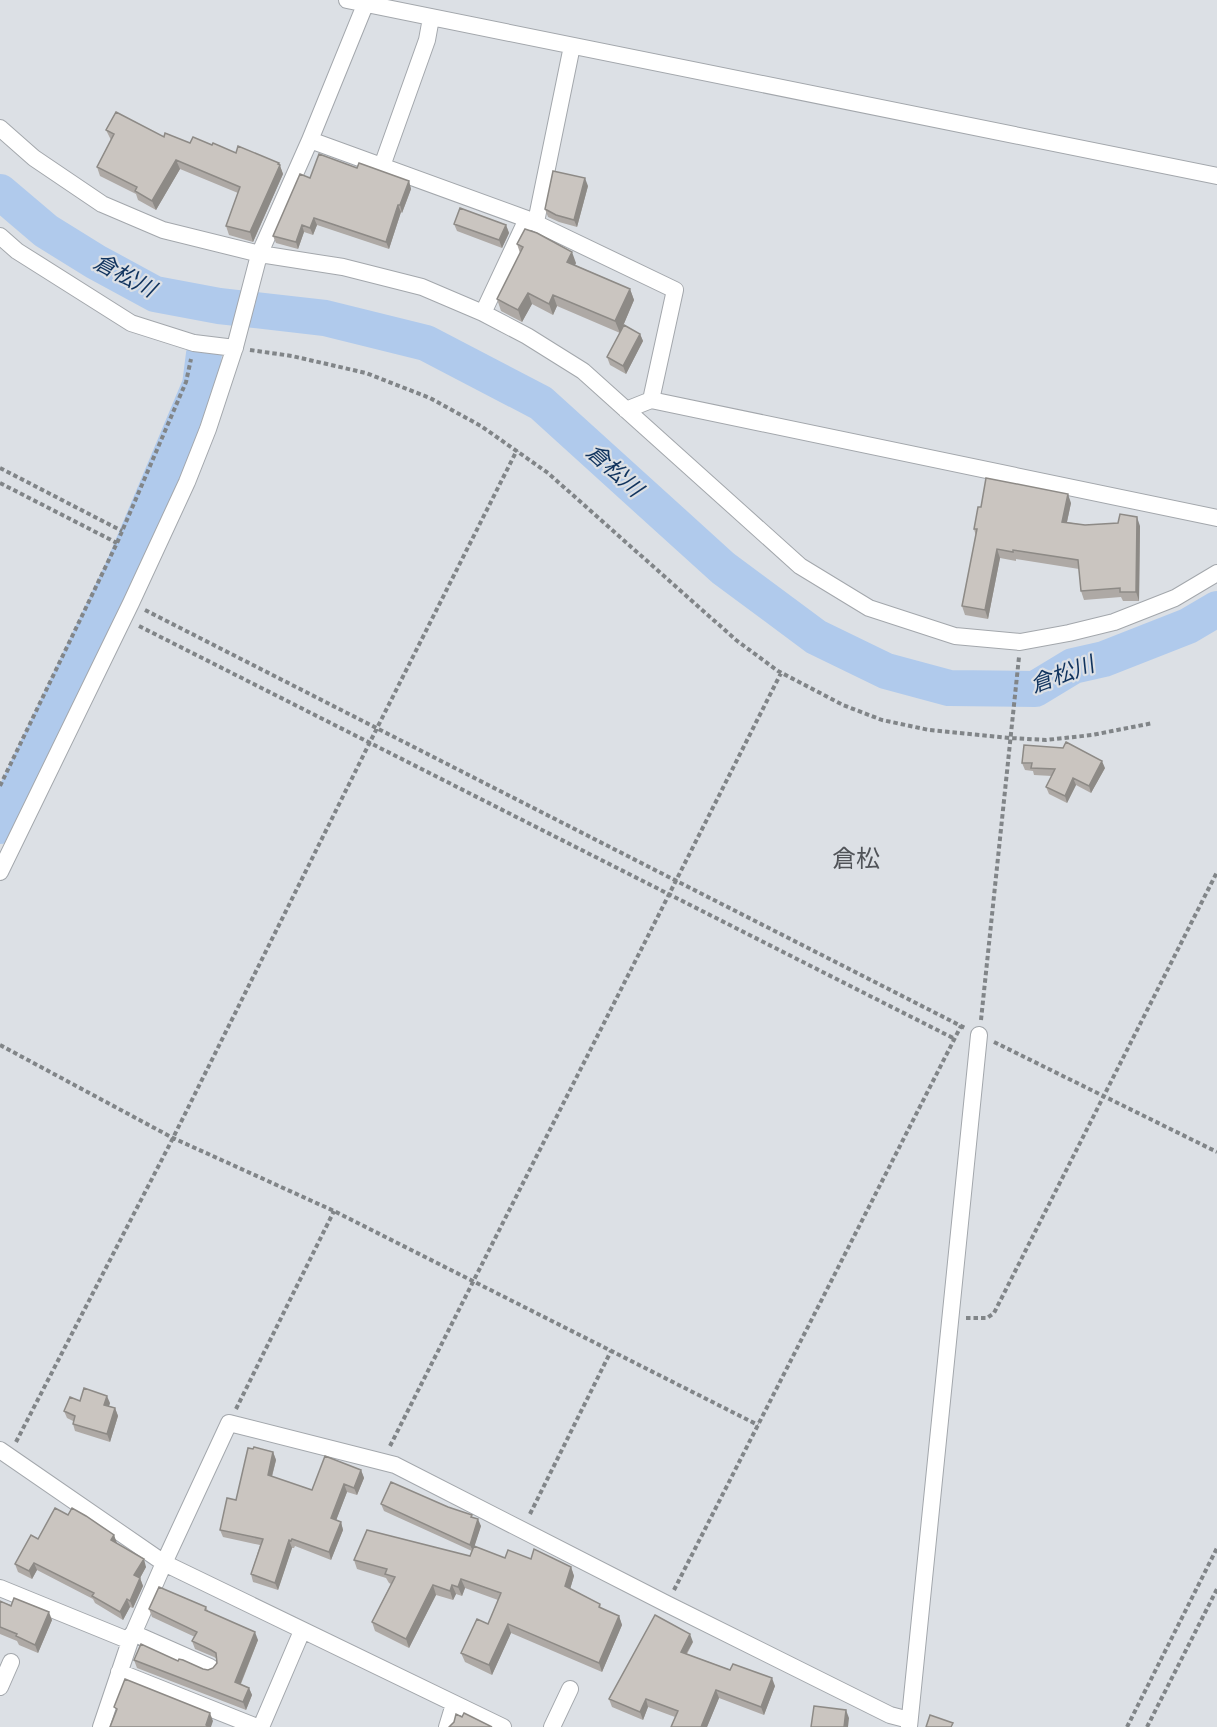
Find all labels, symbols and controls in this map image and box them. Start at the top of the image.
water label: 倉松川 [90,248,162,303]
water label: 倉松川 [582,438,650,503]
water label: 倉松川 [1027,650,1099,698]
district label: 倉松 [832,844,880,873]

